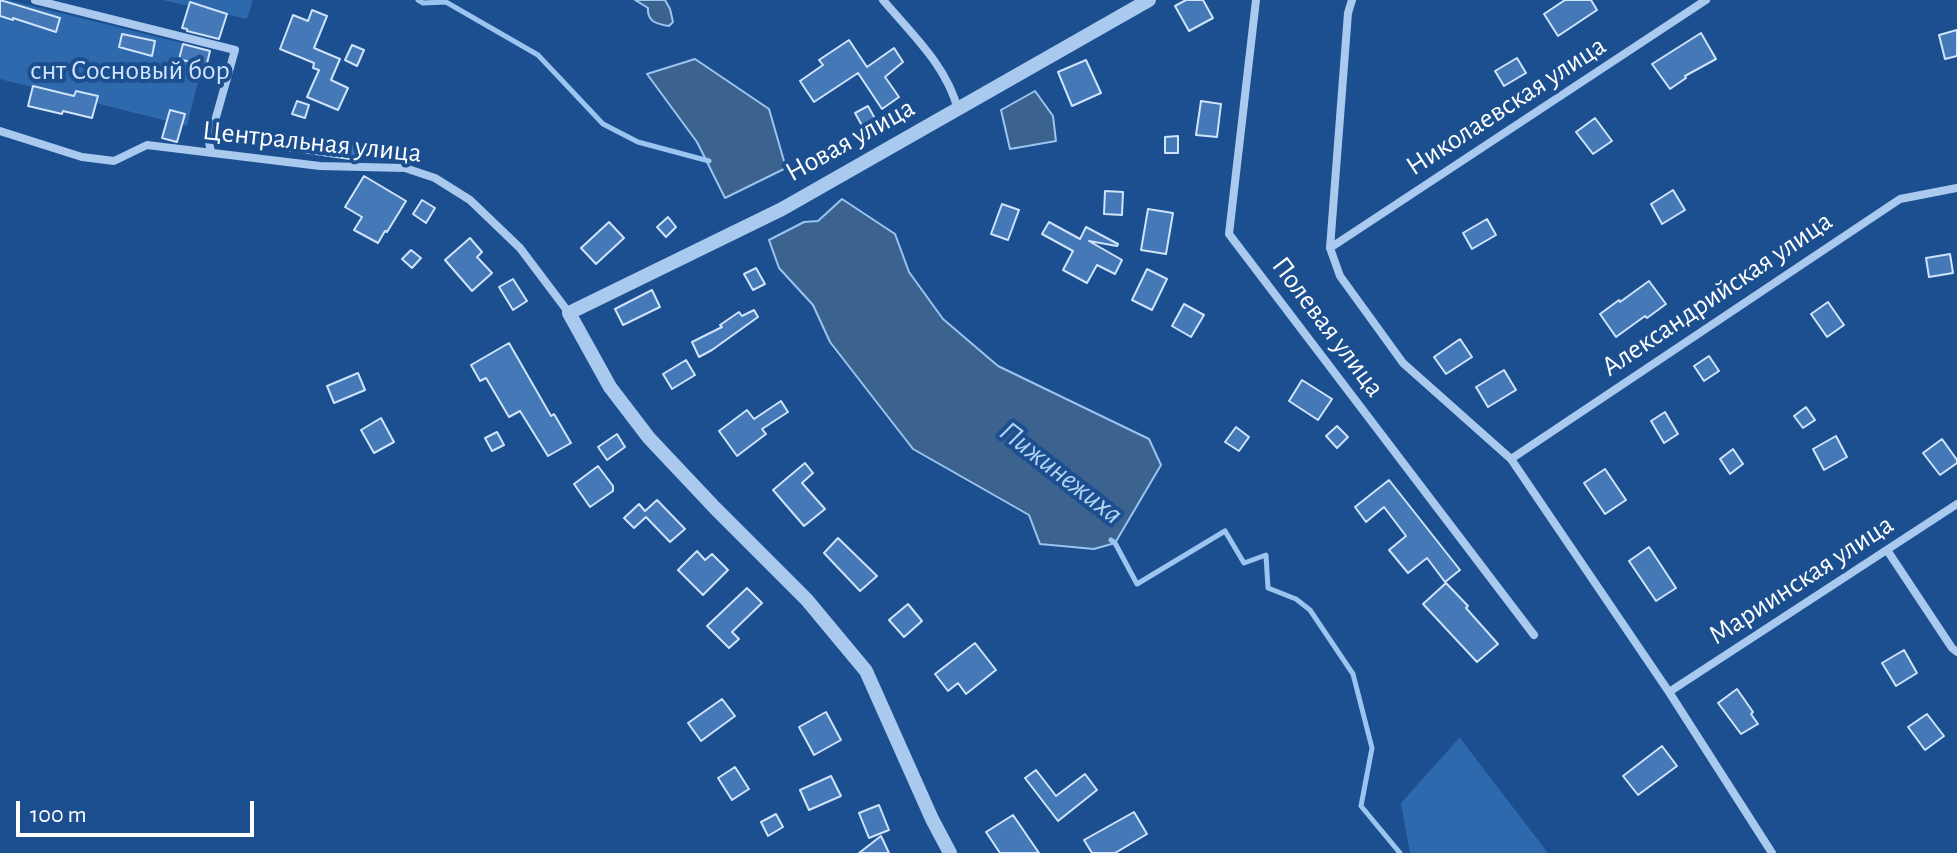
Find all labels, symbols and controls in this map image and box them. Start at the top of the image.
street label: Николаевская улица [1400,29,1612,183]
park label: снт Сосновый бор [30,54,230,88]
street label: Новая улица [780,91,920,189]
street label: Центральная улица [201,114,423,170]
street label: Александрийская улица [1595,204,1839,384]
street label: Полевая улица [1264,250,1392,404]
water label: Пижинежиха [992,414,1130,532]
street label: Мариинская улица [1702,508,1900,652]
scale bar [20,785,258,835]
text: 100 m [30,803,87,827]

